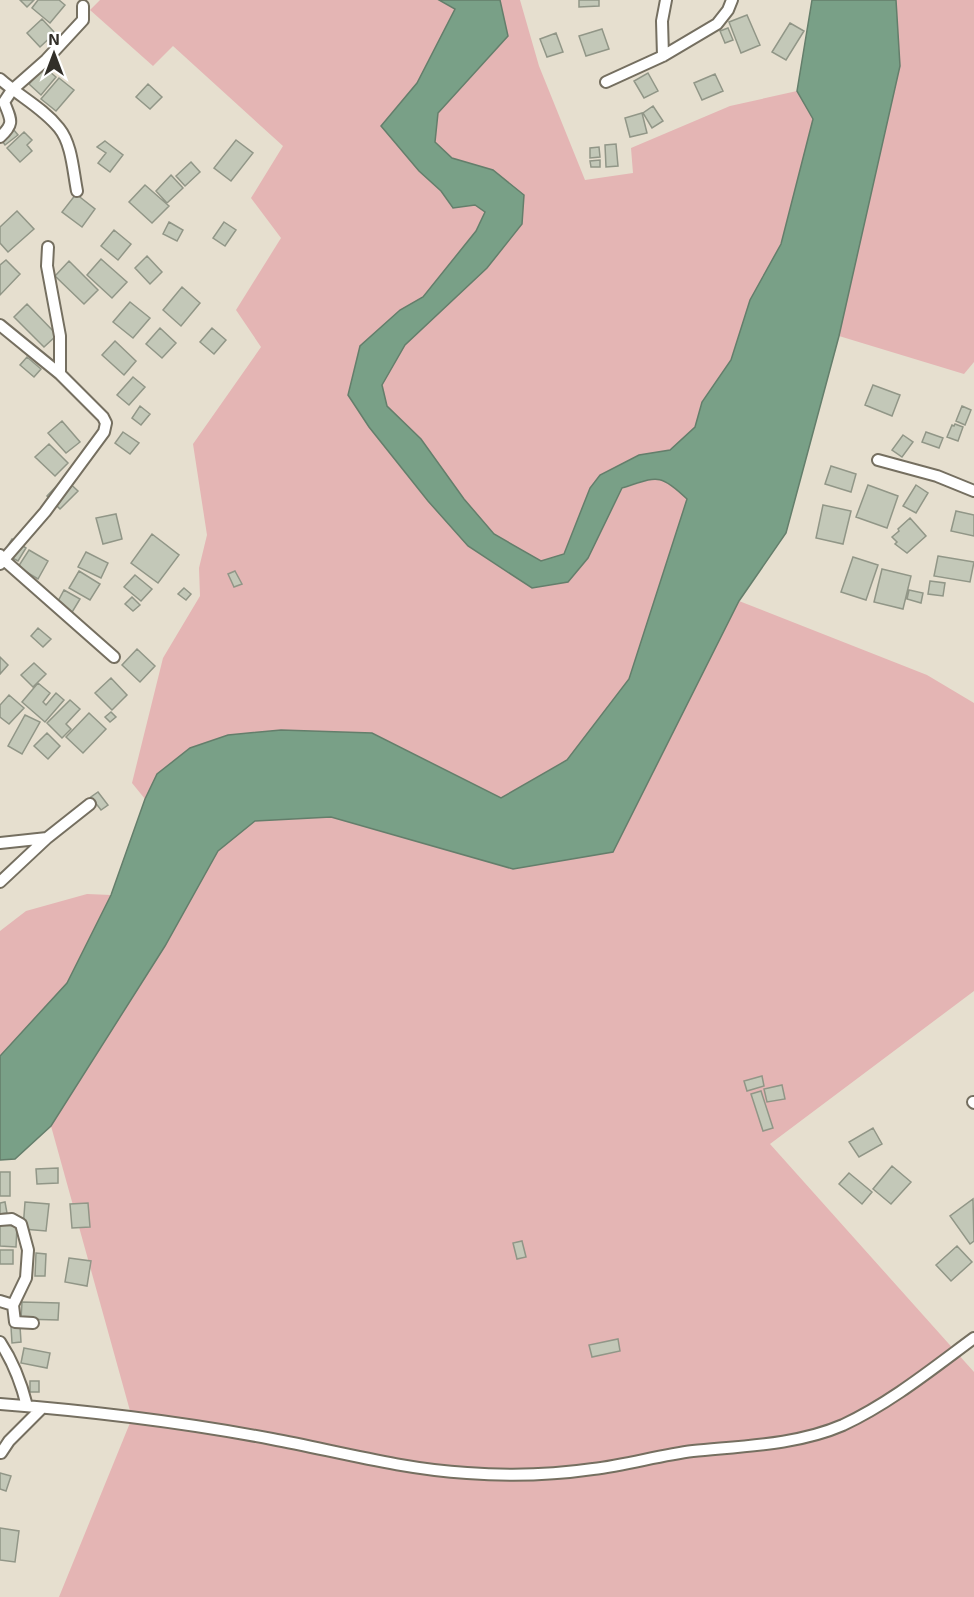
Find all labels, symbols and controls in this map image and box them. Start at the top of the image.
north arrow [24,24,84,84]
text: N [48,29,60,48]

